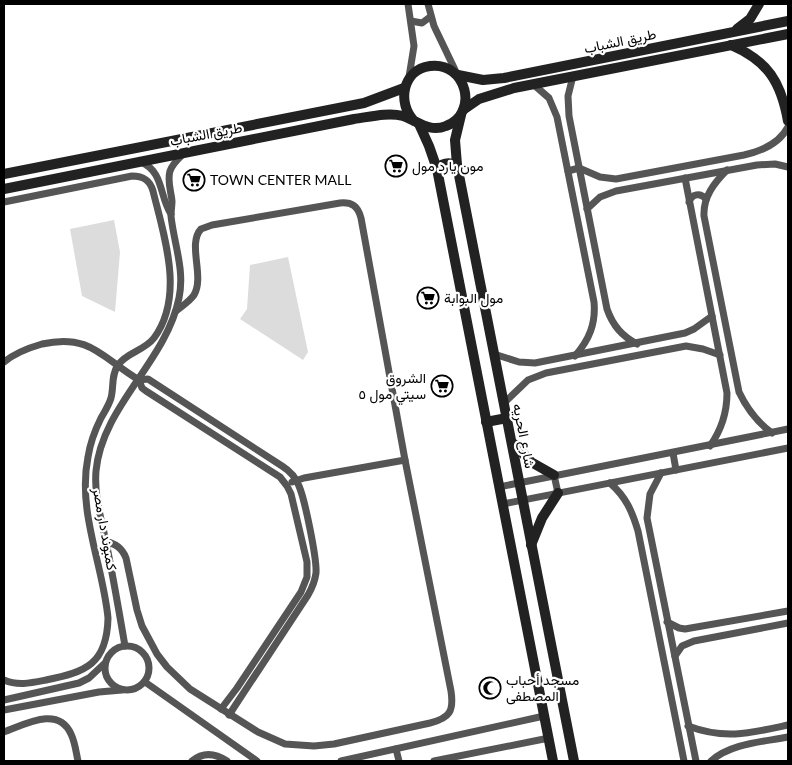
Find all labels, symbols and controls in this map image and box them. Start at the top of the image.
street label: طريق الشباب [582,25,658,57]
street label: طريق الشباب [168,118,244,150]
supermarket icon: مون يارد مول [384,154,408,178]
place label: مون يارد مول [412,157,483,176]
supermarket icon: TOWN CENTER MALL [182,168,206,192]
place label: TOWN CENTER MALL [210,171,351,188]
supermarket icon: مول البوابة [416,286,440,310]
place label: مول البوابة [444,289,503,308]
place label: الشروق سيتي مول ٥ [359,369,426,406]
supermarket icon: الشروق سيتي مول ٥ [430,374,454,398]
street label: شارع الحريه [507,402,539,470]
street label: كمبوند دار مصر [89,485,121,572]
place label: مسجد أحباب المصطفى [506,671,579,705]
mosque icon: مسجد أحباب المصطفى [478,676,502,700]

